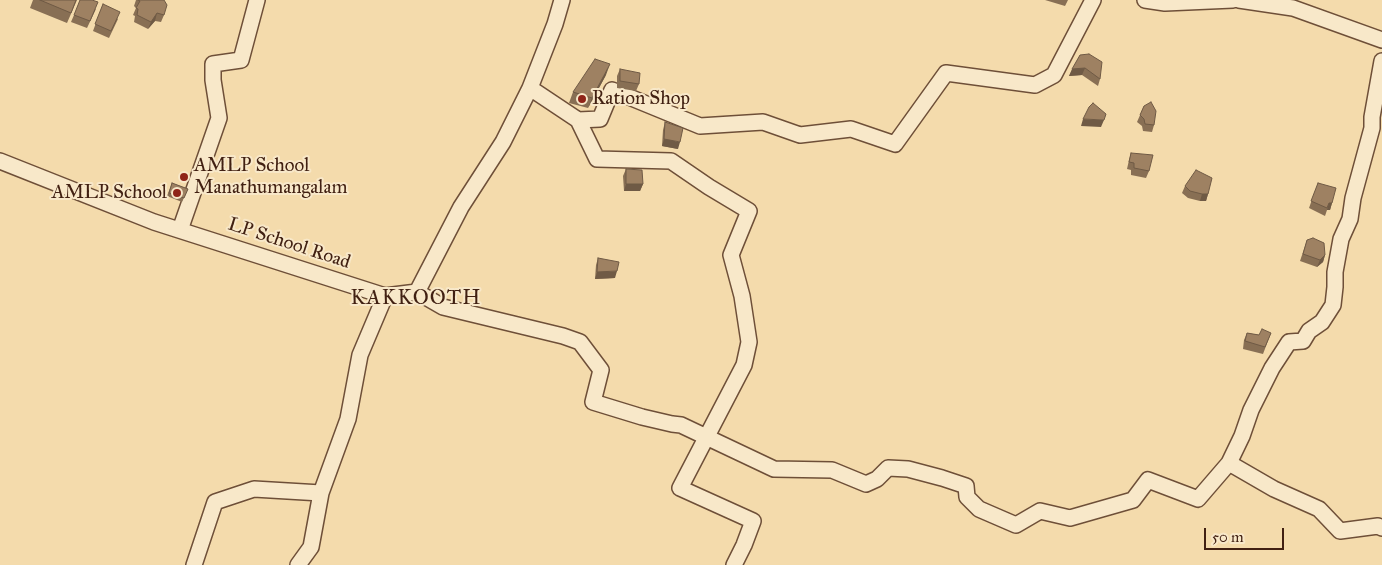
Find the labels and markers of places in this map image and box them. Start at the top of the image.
place label: Ration Shop [592,88,690,110]
marker: Ration Shop [576,93,588,105]
place label: AMLP School Manathumangalam [194,155,348,199]
marker: AMLP School Manathumangalam [178,171,190,183]
place label: AMLP School [52,182,167,204]
marker: AMLP School [171,187,183,199]

